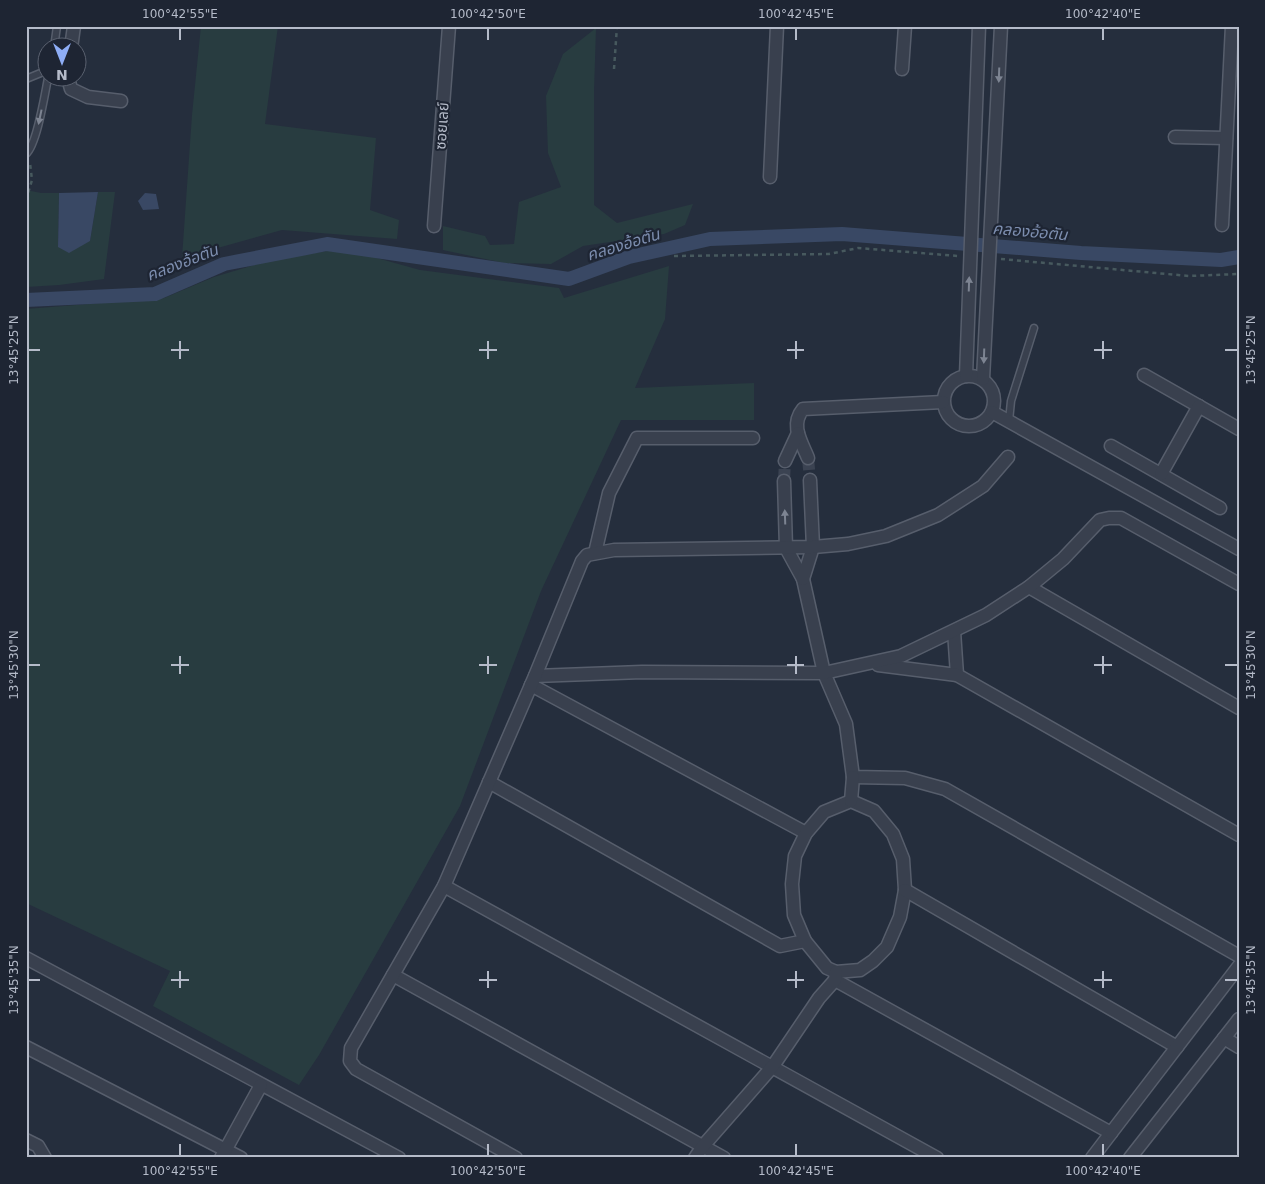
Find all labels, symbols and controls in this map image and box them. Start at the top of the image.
text: 100°42'55"E [142,7,218,21]
text: 100°42'50"E [450,7,526,21]
text: 100°42'45"E [758,7,834,21]
text: 100°42'40"E [1065,7,1141,21]
north arrow [38,38,88,88]
text: N [56,67,68,83]
one-way arrow [995,67,1003,83]
street label: ซอยเลย์ [431,102,453,150]
one-way arrow [36,109,44,124]
water label: คลองอ้อตัน [992,219,1069,244]
water label: คลองอ้อตัน [584,224,663,265]
water label: คลองอ้อตัน [144,240,222,285]
one-way arrow [966,276,974,292]
text: 13°45'25"N [7,315,21,385]
text: 13°45'25"N [1244,315,1258,385]
one-way arrow [980,348,988,364]
one-way arrow [780,509,788,525]
text: 13°45'30"N [7,630,21,700]
text: 13°45'30"N [1244,630,1258,700]
text: 13°45'35"N [7,945,21,1015]
text: 13°45'35"N [1244,945,1258,1015]
text: 100°42'55"E [142,1164,218,1178]
text: 100°42'50"E [450,1164,526,1178]
text: 100°42'45"E [758,1164,834,1178]
text: 100°42'40"E [1065,1164,1141,1178]

